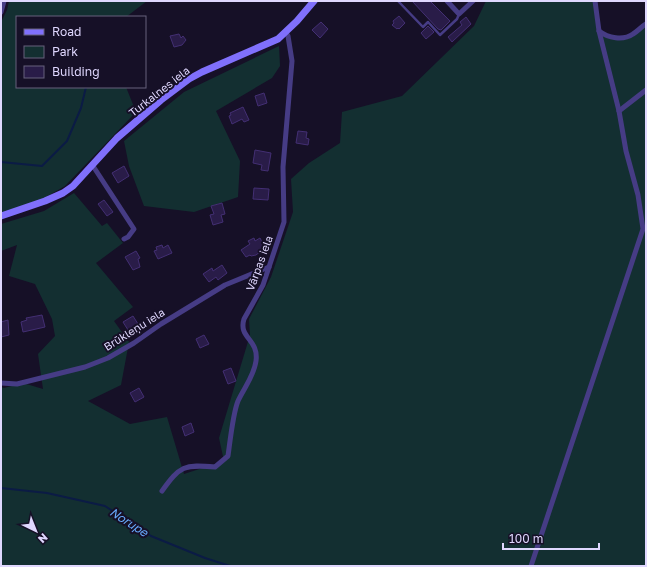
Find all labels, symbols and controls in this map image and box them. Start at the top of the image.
legend [16,16,146,88]
text: Road [52,24,81,39]
text: Park [52,44,78,59]
street label: Turkalnes iela [126,63,192,119]
text: Building [52,64,100,79]
street label: Vārpas iela [243,234,275,292]
street label: Brūkleņu iela [101,305,167,354]
water label: Norupe [107,504,152,540]
north arrow [16,511,56,551]
scale bar [503,525,599,551]
text: N [36,531,51,546]
text: 100 m [509,531,543,546]

